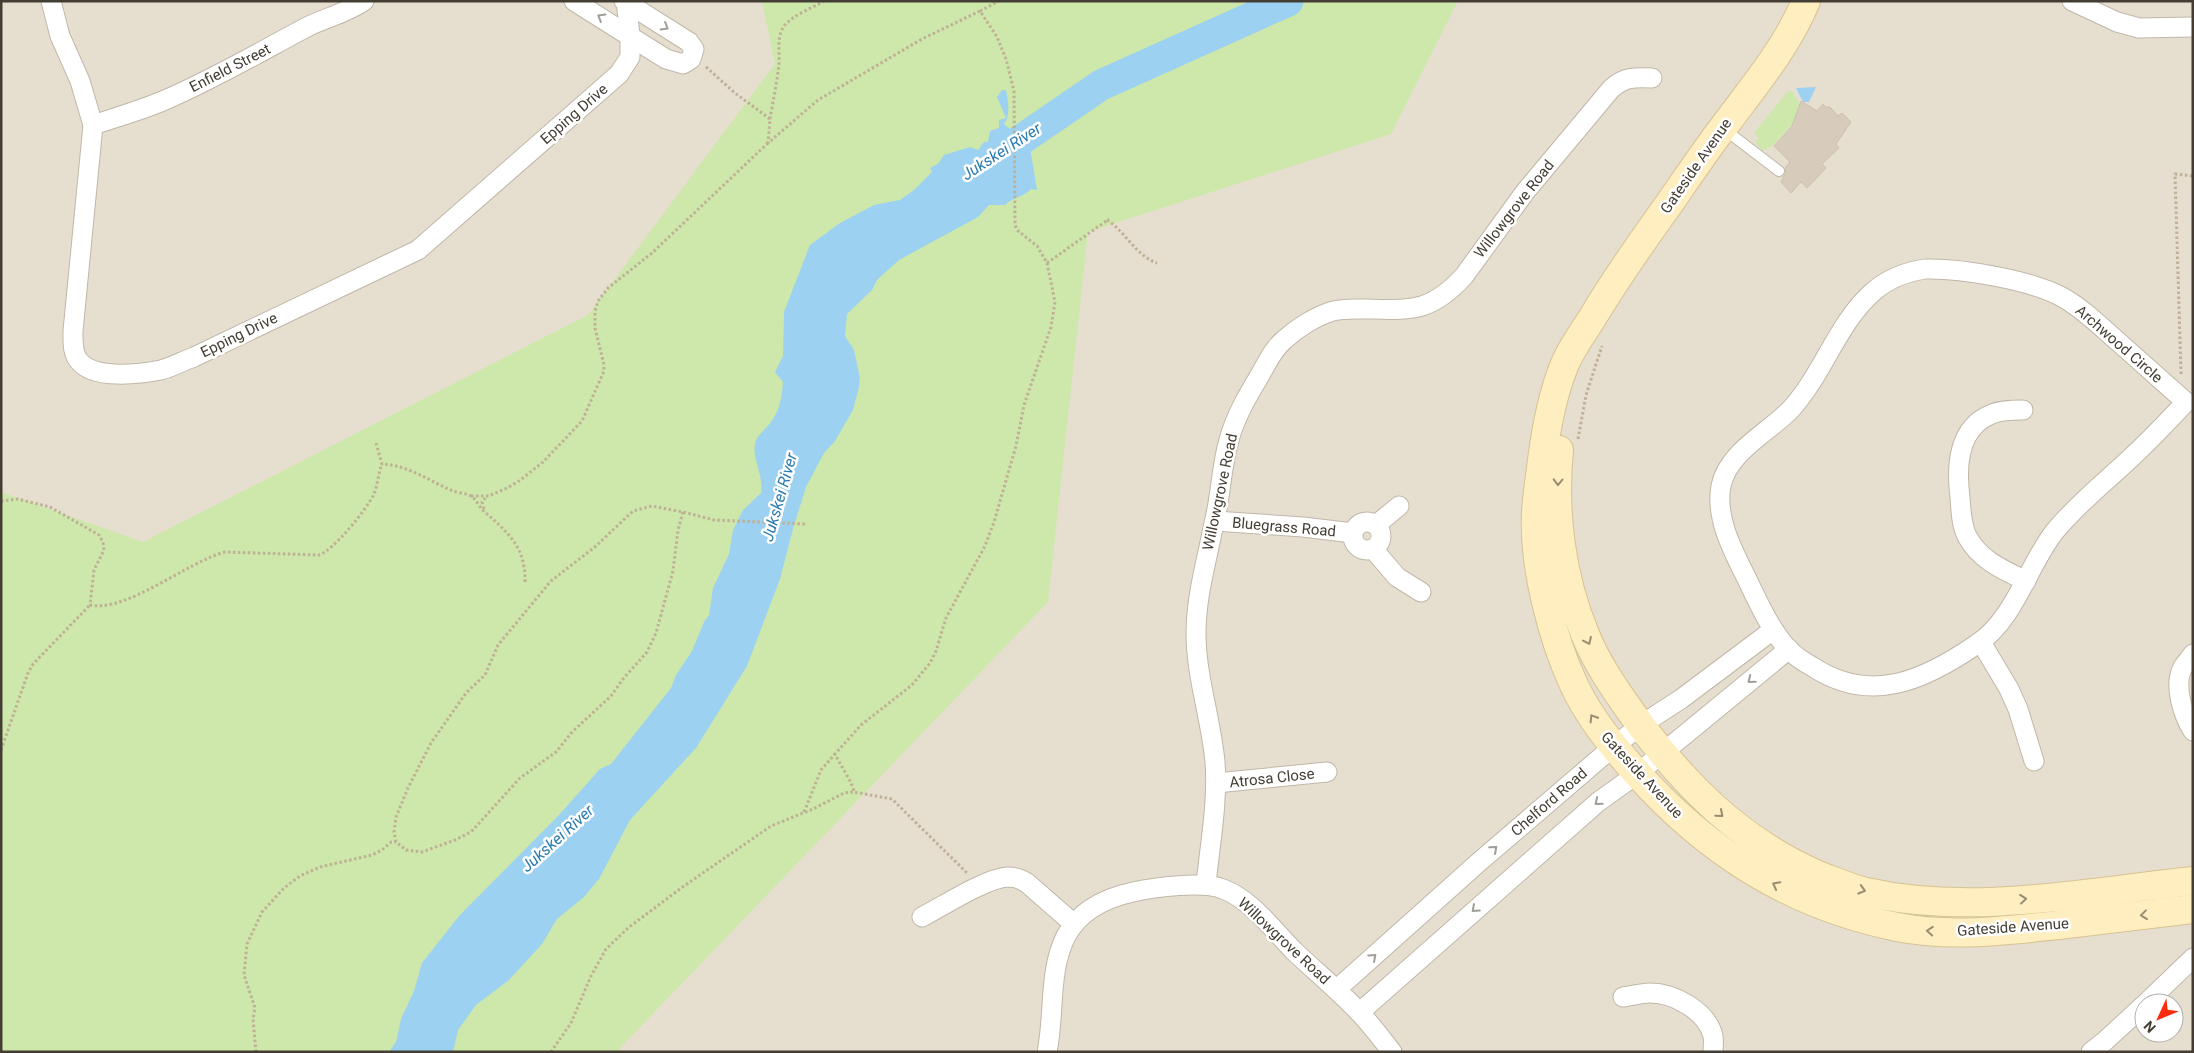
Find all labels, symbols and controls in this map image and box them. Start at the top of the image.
one-way arrow [597,14,606,24]
one-way arrow [660,20,669,30]
street label: Enfield Street [186,40,274,96]
street label: Epping Drive [537,80,611,148]
street label: Gateside Avenue [1657,115,1735,217]
water label: Jukskei River [958,118,1045,184]
street label: Willowgrove Road [1470,157,1558,261]
street label: Archwood Circle [2072,301,2166,387]
street label: Epping Drive [198,309,280,361]
street label: Willowgrove Road [1199,432,1241,552]
water label: Jukskei River [758,450,801,543]
one-way arrow [1553,479,1563,487]
street label: Bluegrass Road [1231,513,1337,541]
one-way arrow [1582,636,1592,645]
one-way arrow [1748,674,1757,682]
one-way arrow [1589,714,1599,723]
street label: Gateside Avenue [1597,728,1687,822]
street label: Chelford Road [1507,764,1591,840]
street label: Atrosa Close [1229,765,1315,791]
one-way arrow [1595,797,1604,805]
water label: Jukskei River [517,800,598,876]
one-way arrow [1714,808,1723,817]
one-way arrow [1489,846,1498,855]
one-way arrow [1772,881,1781,891]
one-way arrow [1857,885,1866,895]
street label: Willowgrove Road [1234,894,1334,988]
one-way arrow [2020,894,2028,905]
one-way arrow [1472,903,1481,912]
one-way arrow [2140,909,2148,920]
street label: Gateside Avenue [1957,914,2069,940]
one-way arrow [1926,925,1934,936]
one-way arrow [1367,954,1376,963]
north arrow [2134,993,2184,1043]
text: N [2140,1018,2159,1036]

